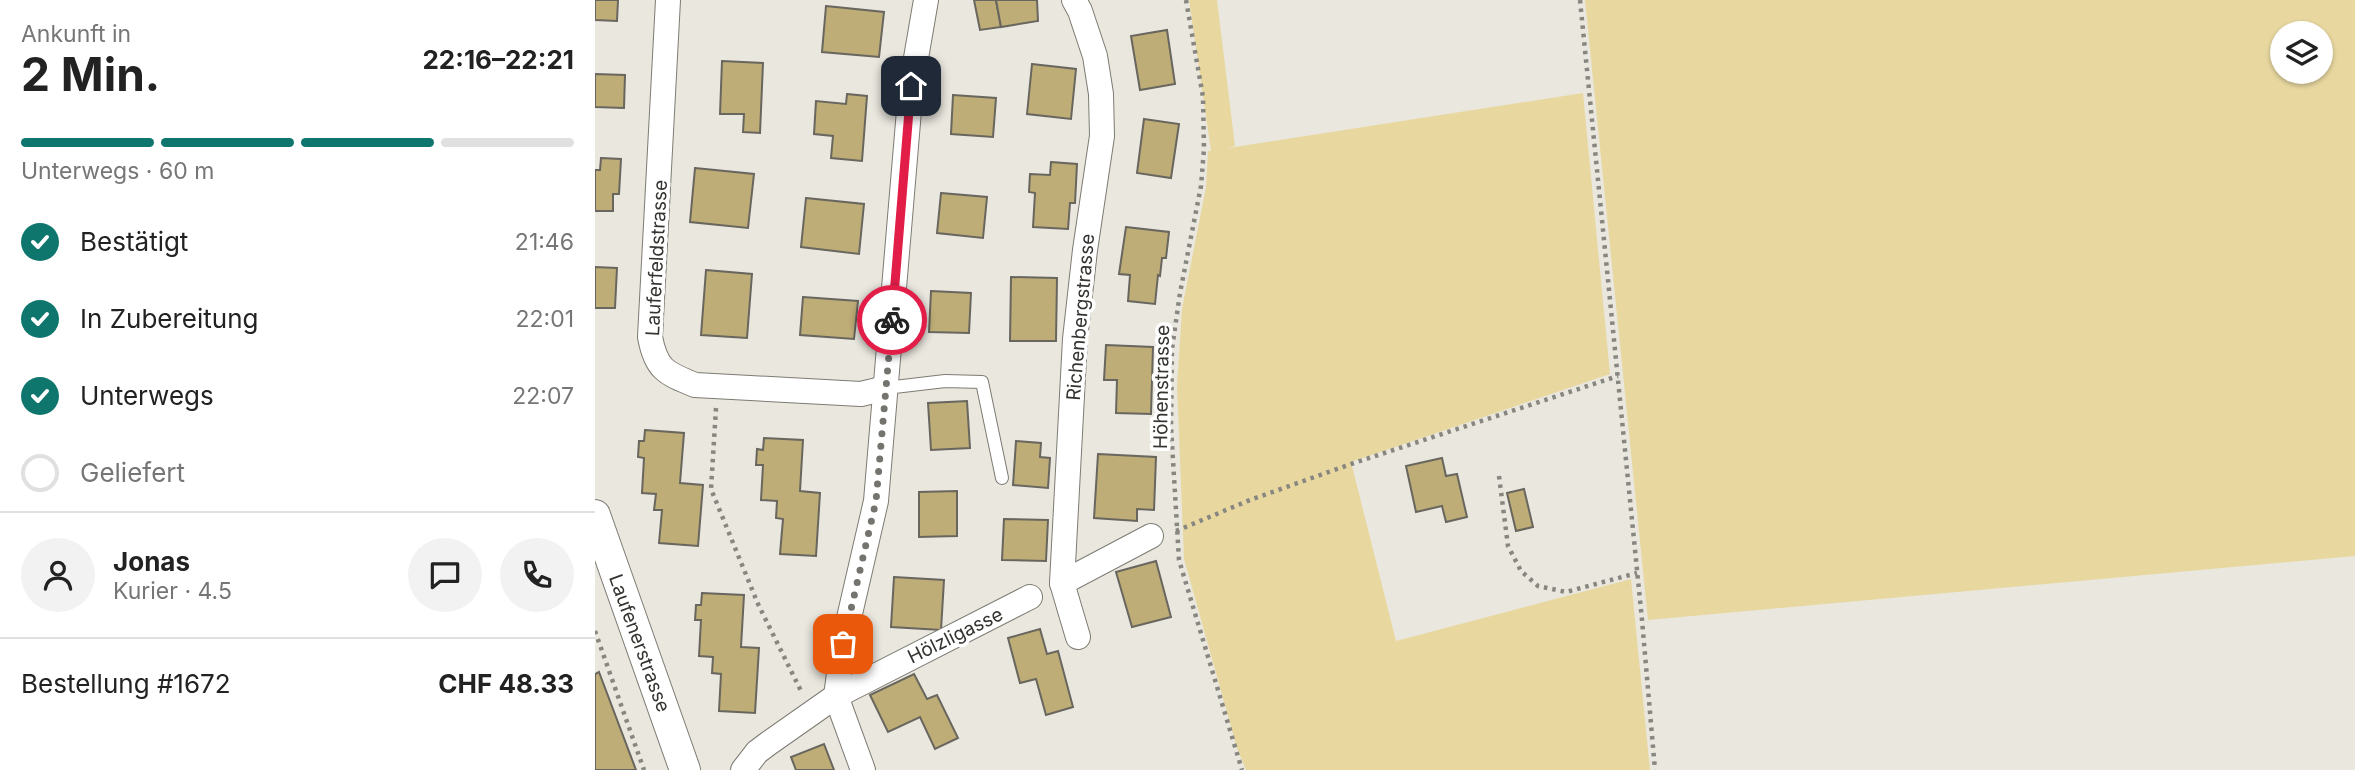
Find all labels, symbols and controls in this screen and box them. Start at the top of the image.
text: Ankunft in [21,20,131,48]
map controls [2270,21,2333,84]
button: layers [2270,21,2333,84]
text: 22:16–22:21 [422,44,574,75]
text: 2 Min. [21,46,160,102]
pin [881,56,941,116]
icon: home [892,67,930,105]
text: Unterwegs · 60 m [21,157,214,185]
street label: Lauferfeldstrasse [641,179,672,337]
icon: check [21,223,59,261]
text: Bestätigt [80,226,188,257]
text: 21:46 [515,228,574,256]
street label: Richenbergstrasse [1062,233,1099,402]
courier [857,285,927,355]
icon: check [21,300,59,338]
icon: bike [873,301,911,339]
text: In Zubereitung [80,303,258,334]
text: 22:01 [515,305,574,333]
street label: Höhenstrasse [1149,325,1174,449]
icon: check [21,377,59,415]
text: Unterwegs [80,380,214,411]
text: 22:07 [512,382,574,410]
text: Geliefert [80,457,185,488]
button: person [21,538,95,612]
button: chat [408,538,482,612]
button: phone [500,538,574,612]
text: Jonas [113,546,190,577]
street label: Laufenerstrasse [604,571,675,715]
text: Kurier · 4.5 [113,577,232,605]
street label: Hölzligasse [904,602,1007,668]
pin [813,614,873,674]
icon: bag [824,625,862,663]
text: Bestellung #1672 [21,668,231,699]
text: CHF 48.33 [438,668,574,699]

